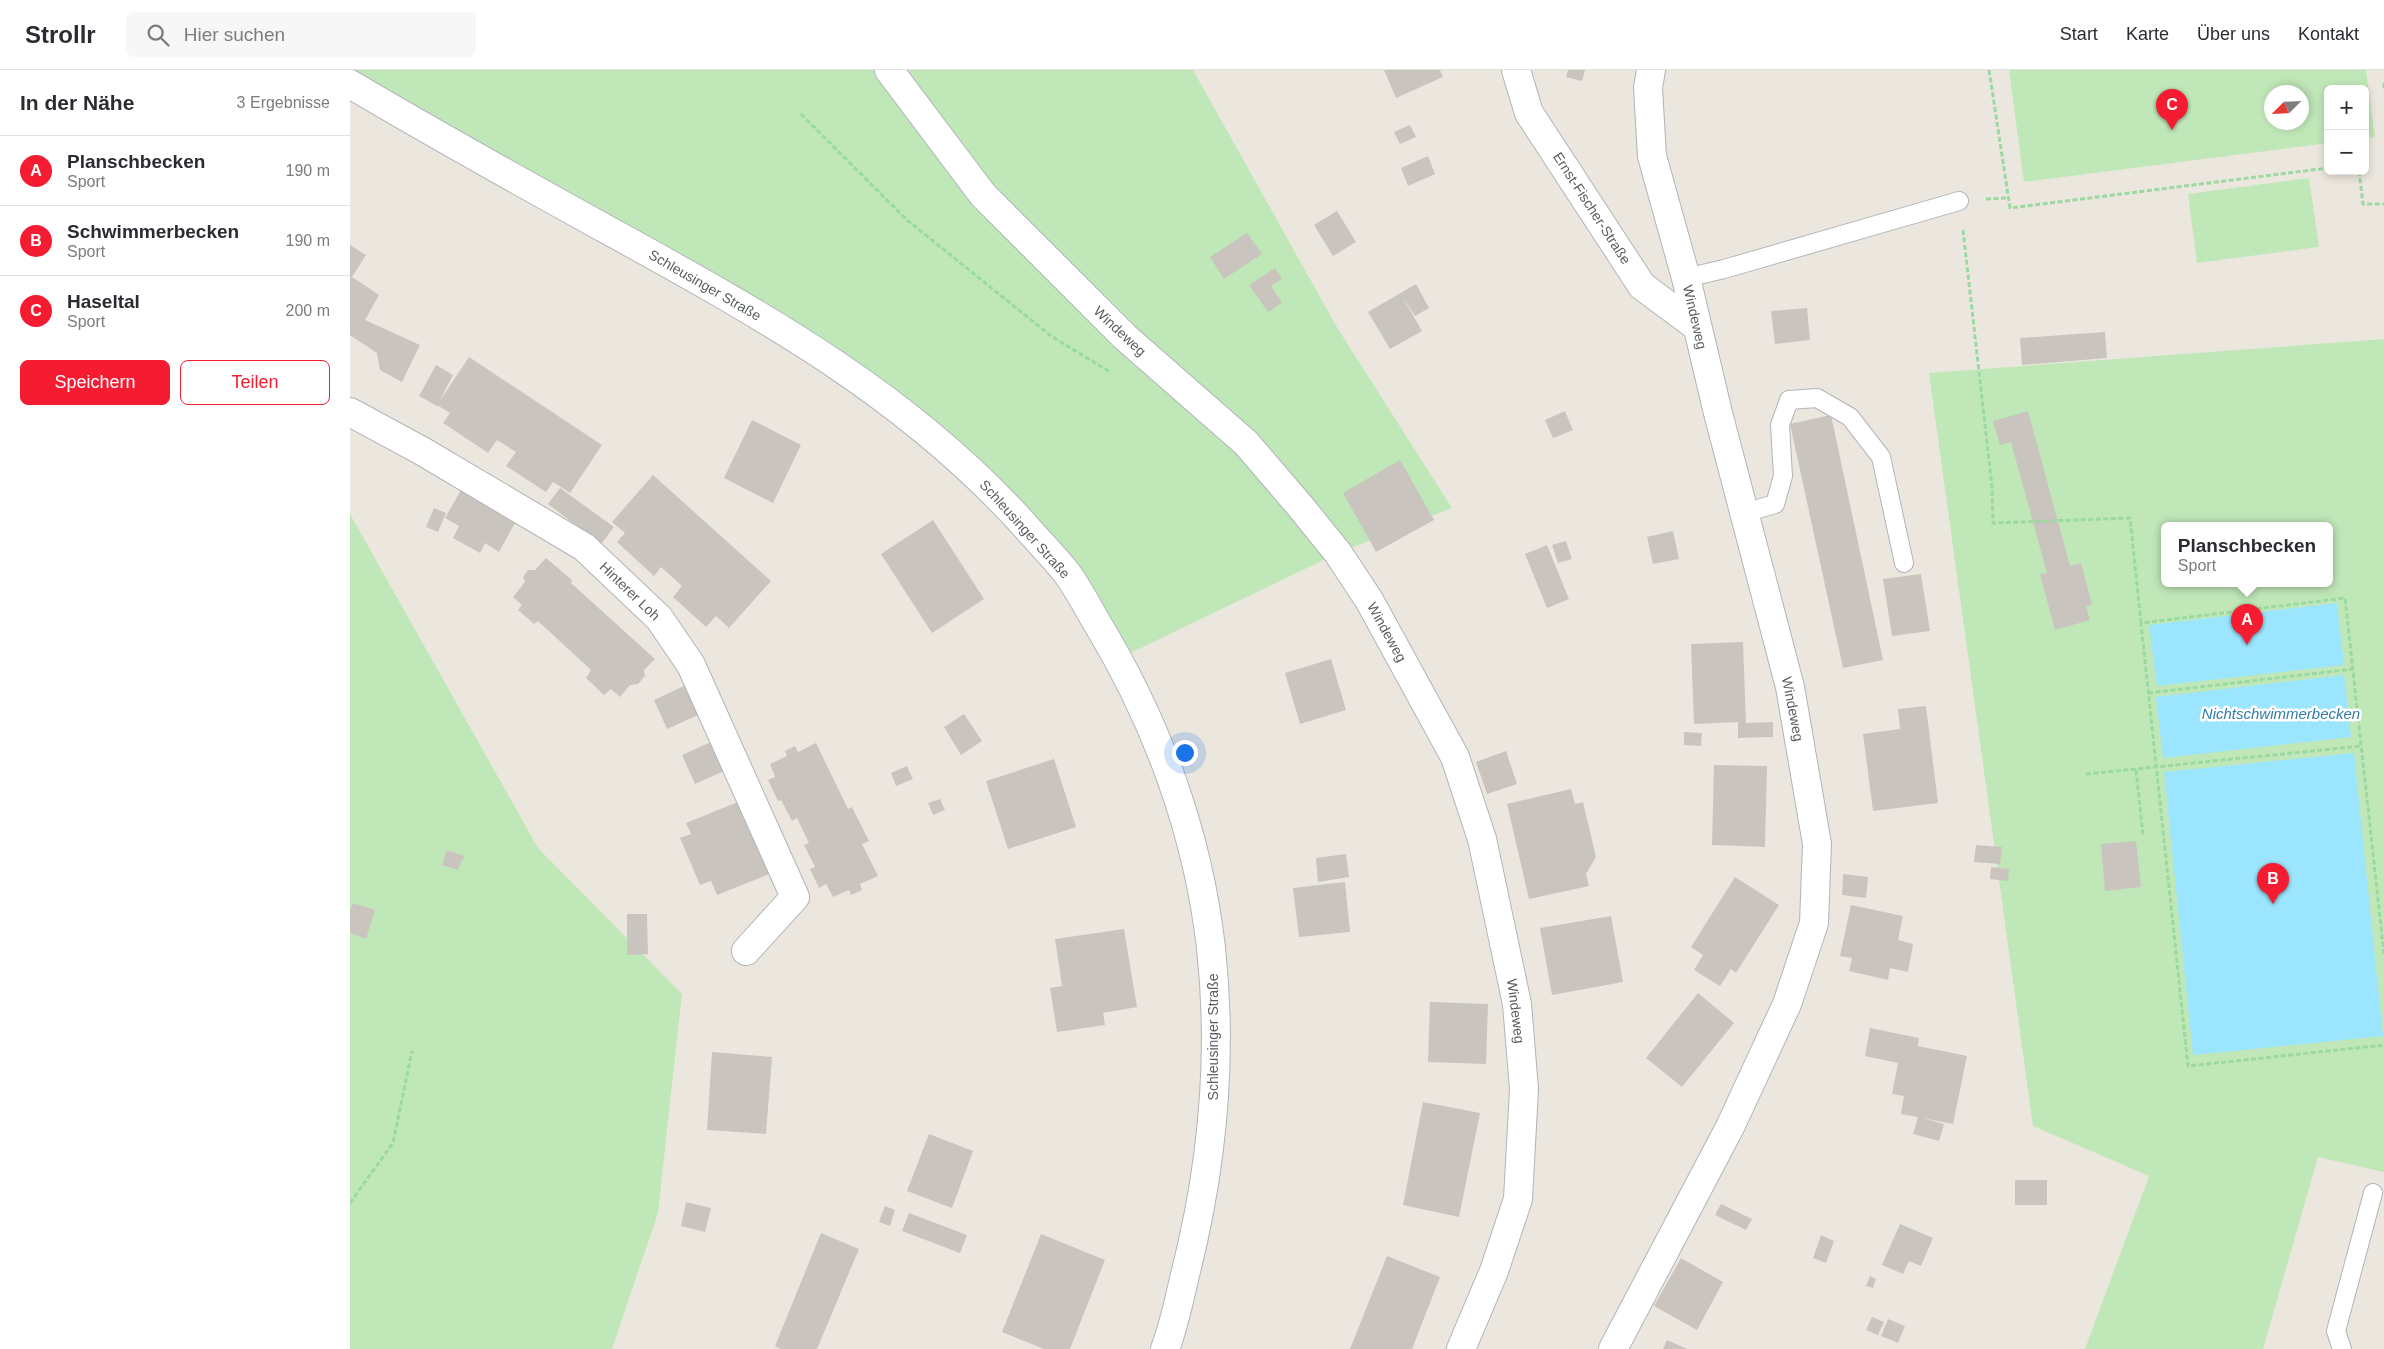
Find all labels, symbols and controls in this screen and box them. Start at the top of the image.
search box [126,12,476,57]
text: Strollr [25,21,96,48]
icon: search [144,21,172,49]
text: Hier suchen [184,24,285,45]
text: Start [2060,24,2098,44]
text: Karte [2126,24,2169,44]
text: Über uns [2197,24,2270,44]
text: Kontakt [2298,24,2359,44]
north arrow [2264,85,2309,130]
map controls [2324,85,2369,175]
button: + [2324,85,2369,130]
pin: C [2156,89,2188,130]
text: In der Nähe [20,91,134,114]
text: 3 Ergebnisse [237,94,330,111]
button: − [2324,130,2369,175]
street label: Ernst-Fischer-Straße [1550,149,1634,267]
text: Planschbecken [67,151,205,172]
text: A [30,162,42,179]
text: 190 m [286,162,330,179]
text: Sport [67,173,105,190]
text: Schwimmerbecken [67,221,239,242]
text: B [30,232,42,249]
text: 190 m [286,232,330,249]
text: Sport [67,243,105,260]
street label: Schleusinger Straße [646,246,764,324]
street label: Windeweg [1680,283,1710,351]
text: Haseltal [67,291,140,312]
text: C [30,302,42,319]
text: 200 m [286,302,330,319]
street label: Windeweg [1091,303,1149,359]
text: Sport [67,313,105,330]
button: Speichern [20,360,170,405]
button: Teilen [180,360,330,405]
street label: Schleusinger Straße [977,477,1074,582]
popup [2161,522,2333,587]
text: Planschbecken [2178,535,2316,556]
text: Sport [2178,557,2216,574]
street label: Hinterer Loh [597,558,663,624]
street label: Windeweg [1364,600,1410,664]
pin: A [2231,604,2263,645]
street label: Windeweg [1779,675,1807,743]
water label: Nichtschwimmerbecken [2202,705,2360,722]
your location [1172,740,1198,766]
pin: B [2257,863,2289,904]
street label: Schleusinger Straße [1205,973,1221,1100]
street label: Windeweg [1504,978,1528,1044]

